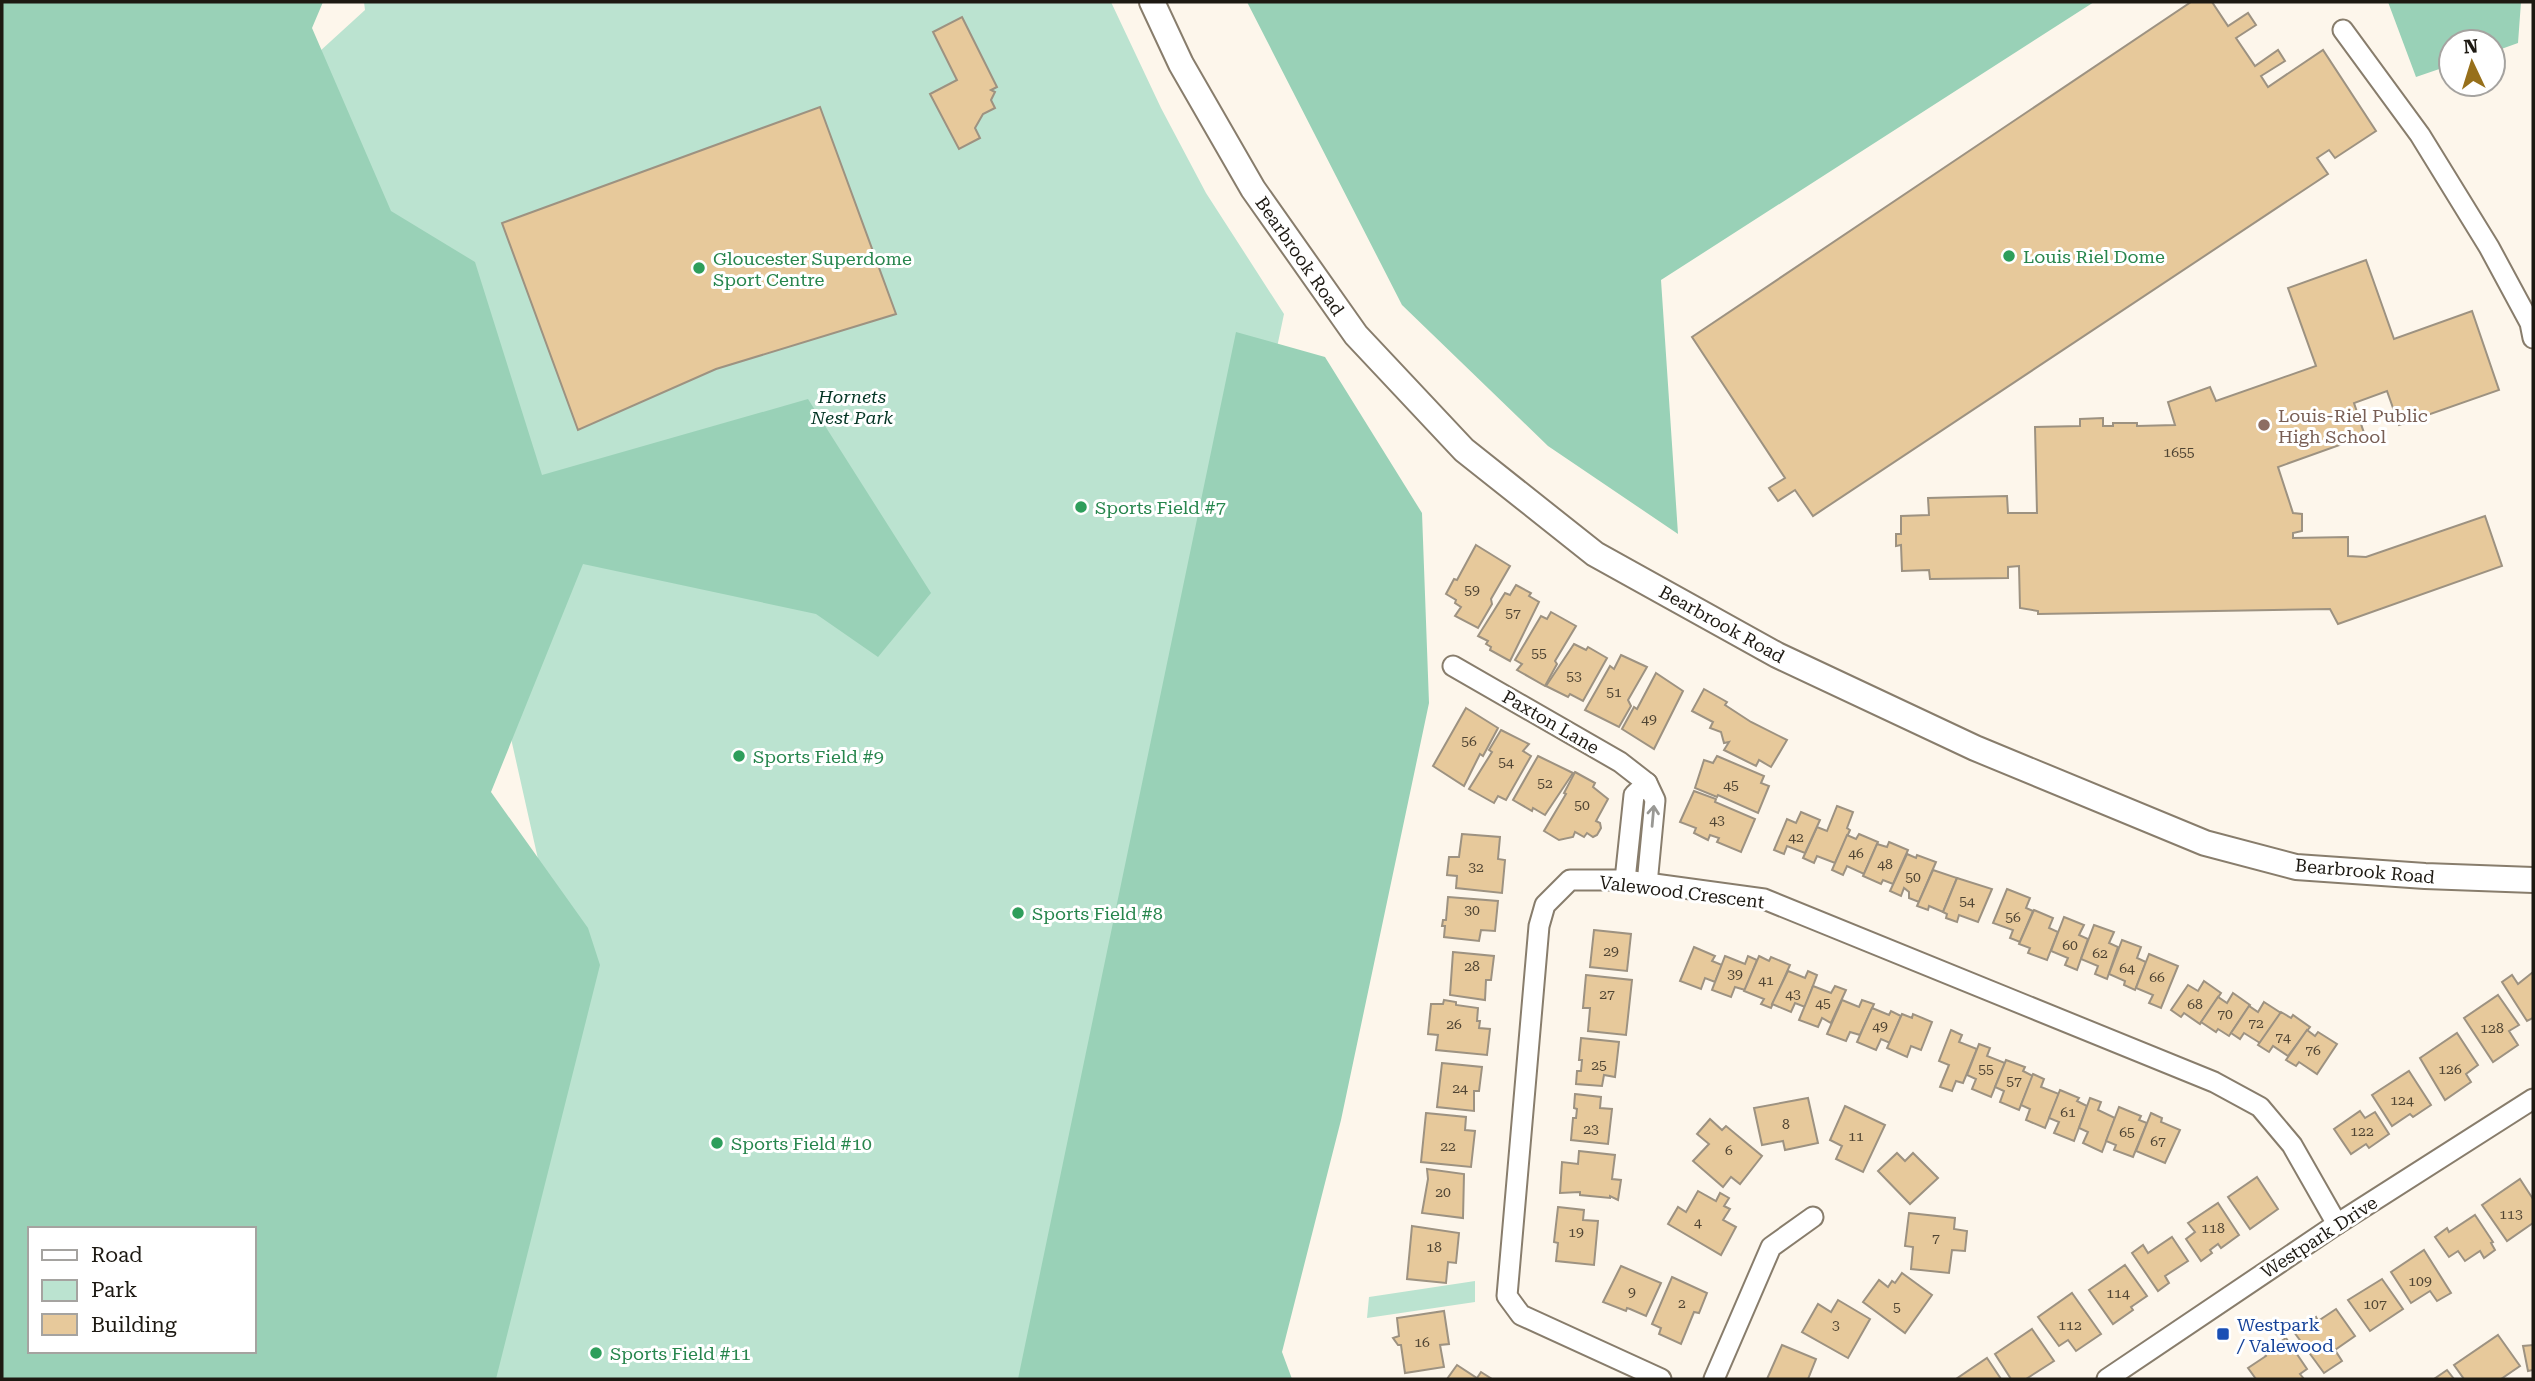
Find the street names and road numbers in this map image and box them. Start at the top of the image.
street label: Bearbrook Road [1251,193,1349,320]
street label: Bearbrook Road [1656,581,1789,667]
street label: Paxton Lane [1499,686,1603,758]
street label: Bearbrook Road [2294,854,2436,888]
street label: Valewood Crescent [1598,871,1766,913]
street label: Westpark Drive [2257,1192,2381,1282]

